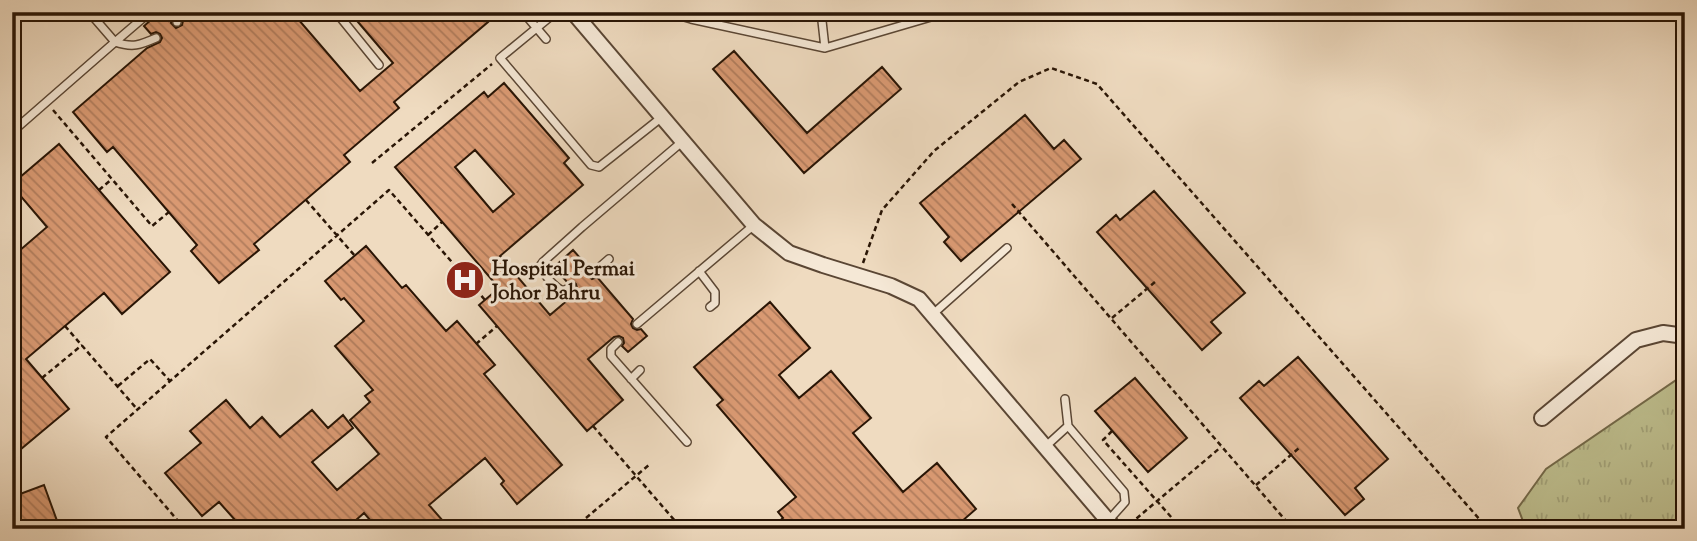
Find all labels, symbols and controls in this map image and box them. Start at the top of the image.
place label: Hospital Permai Johor Bahru [490,255,635,309]
hospital icon: Hospital Permai Johor Bahru [444,259,486,301]

